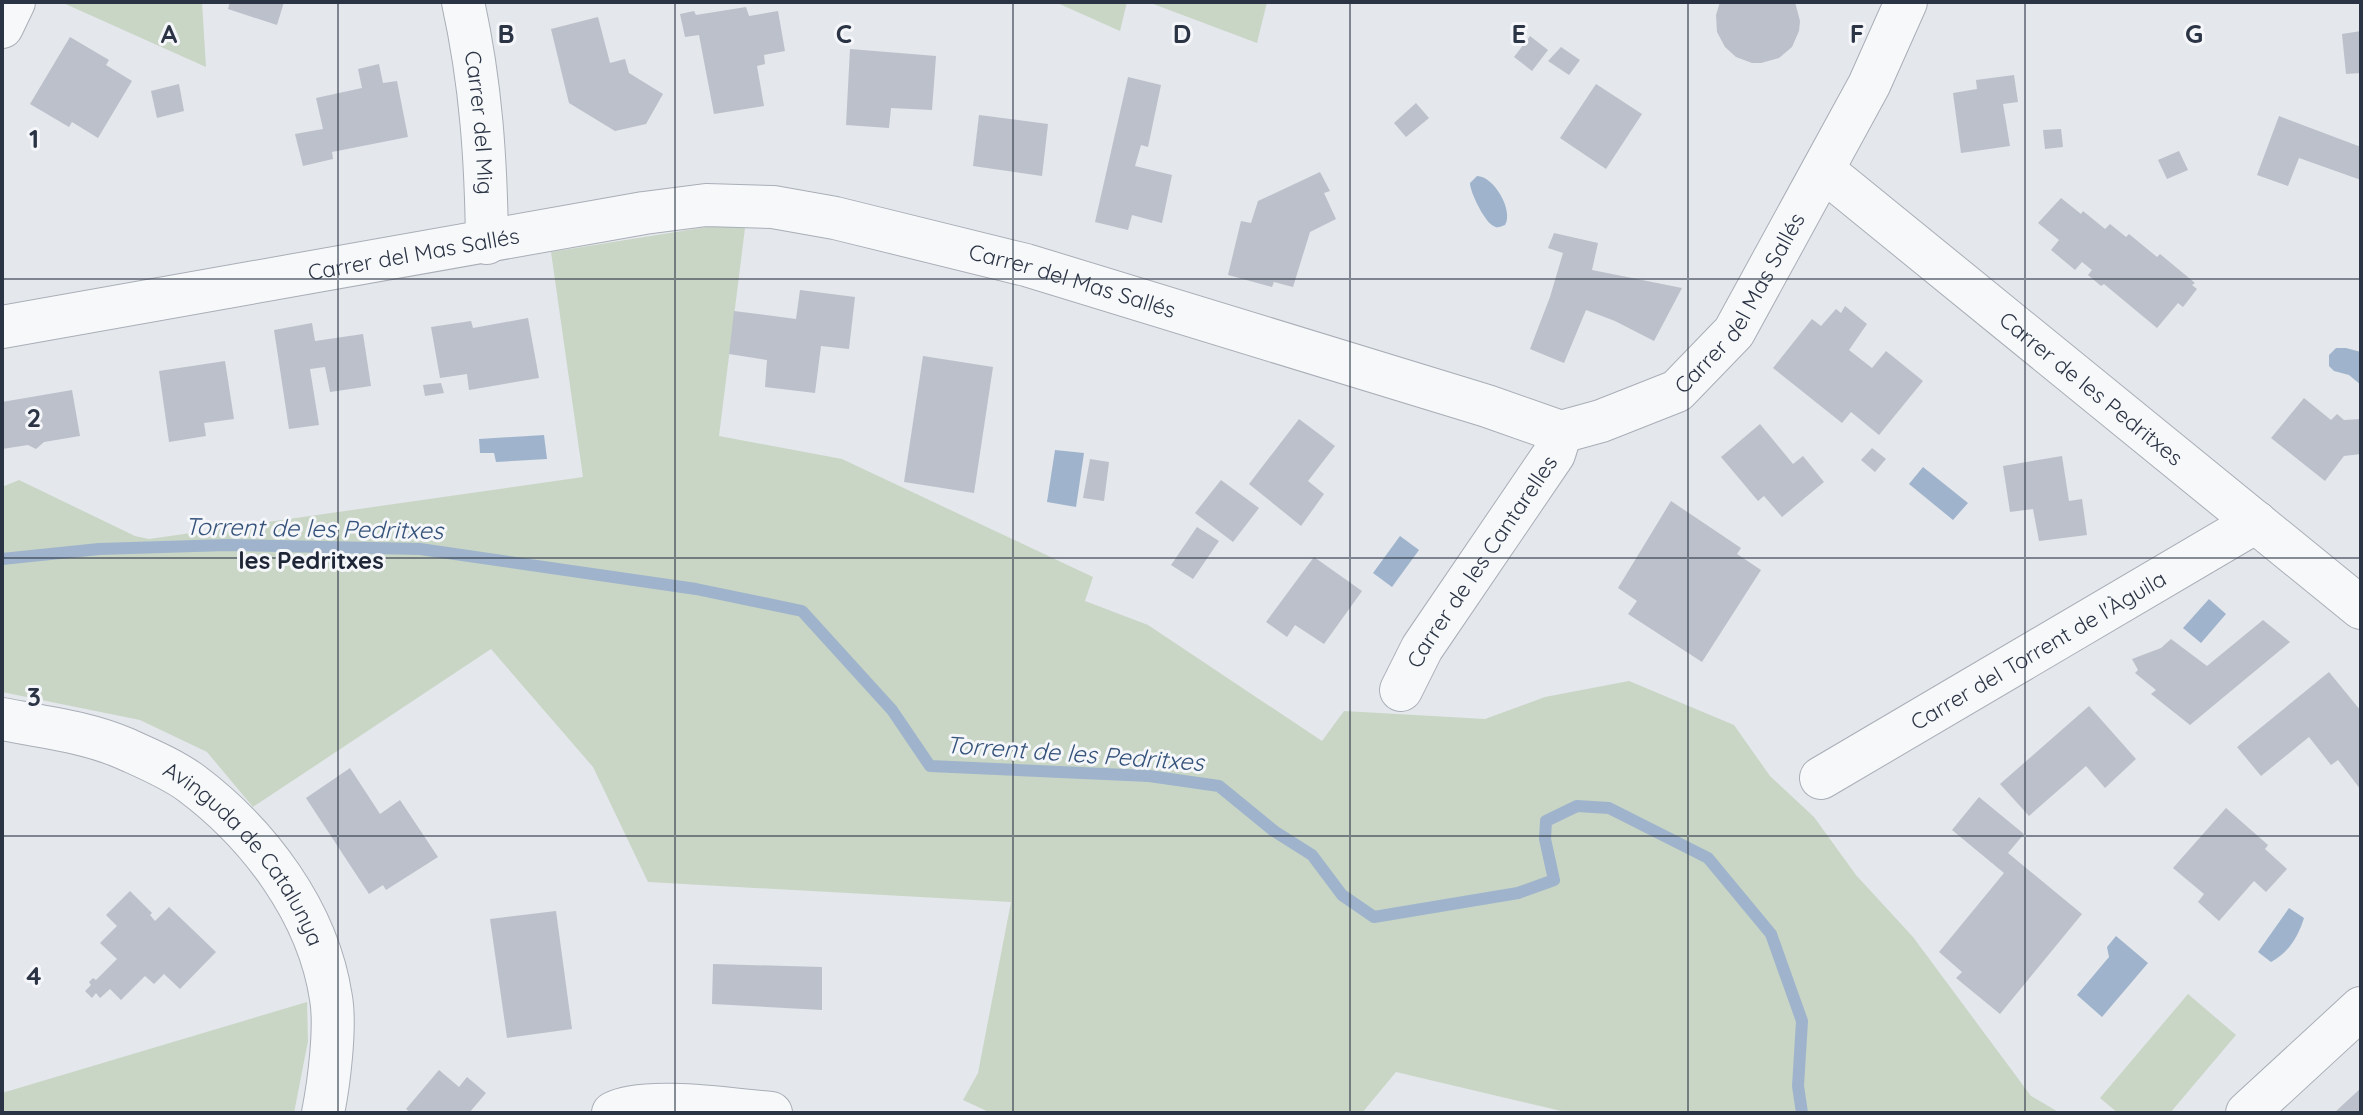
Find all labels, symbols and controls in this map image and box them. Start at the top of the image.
text: A [161,17,178,50]
text: B [497,17,515,50]
text: C [836,17,852,50]
text: D [1173,17,1191,50]
text: E [1512,17,1526,50]
text: F [1850,17,1864,50]
text: G [2185,17,2203,50]
street label: Carrer del Mig [459,49,500,195]
text: 1 [29,122,39,155]
street label: Carrer del Mas Sallés [1668,208,1811,399]
street label: Carrer del Mas Sallés [306,221,521,286]
street label: Carrer del Mas Sallés [966,237,1179,324]
street label: Carrer de les Pedritxes [1994,305,2189,472]
text: 2 [27,401,41,434]
street label: Carrer de les Cantarelles [1400,450,1563,673]
water label: Torrent de les Pedritxes [185,511,445,545]
district label: les Pedritxes [238,545,384,575]
street label: Carrer del Torrent de l'Àguila [1905,564,2171,736]
text: 3 [27,680,41,713]
water label: Torrent de les Pedritxes [945,729,1207,777]
street label: Avinguda de Catalunya [159,755,330,950]
text: 4 [26,959,42,992]

